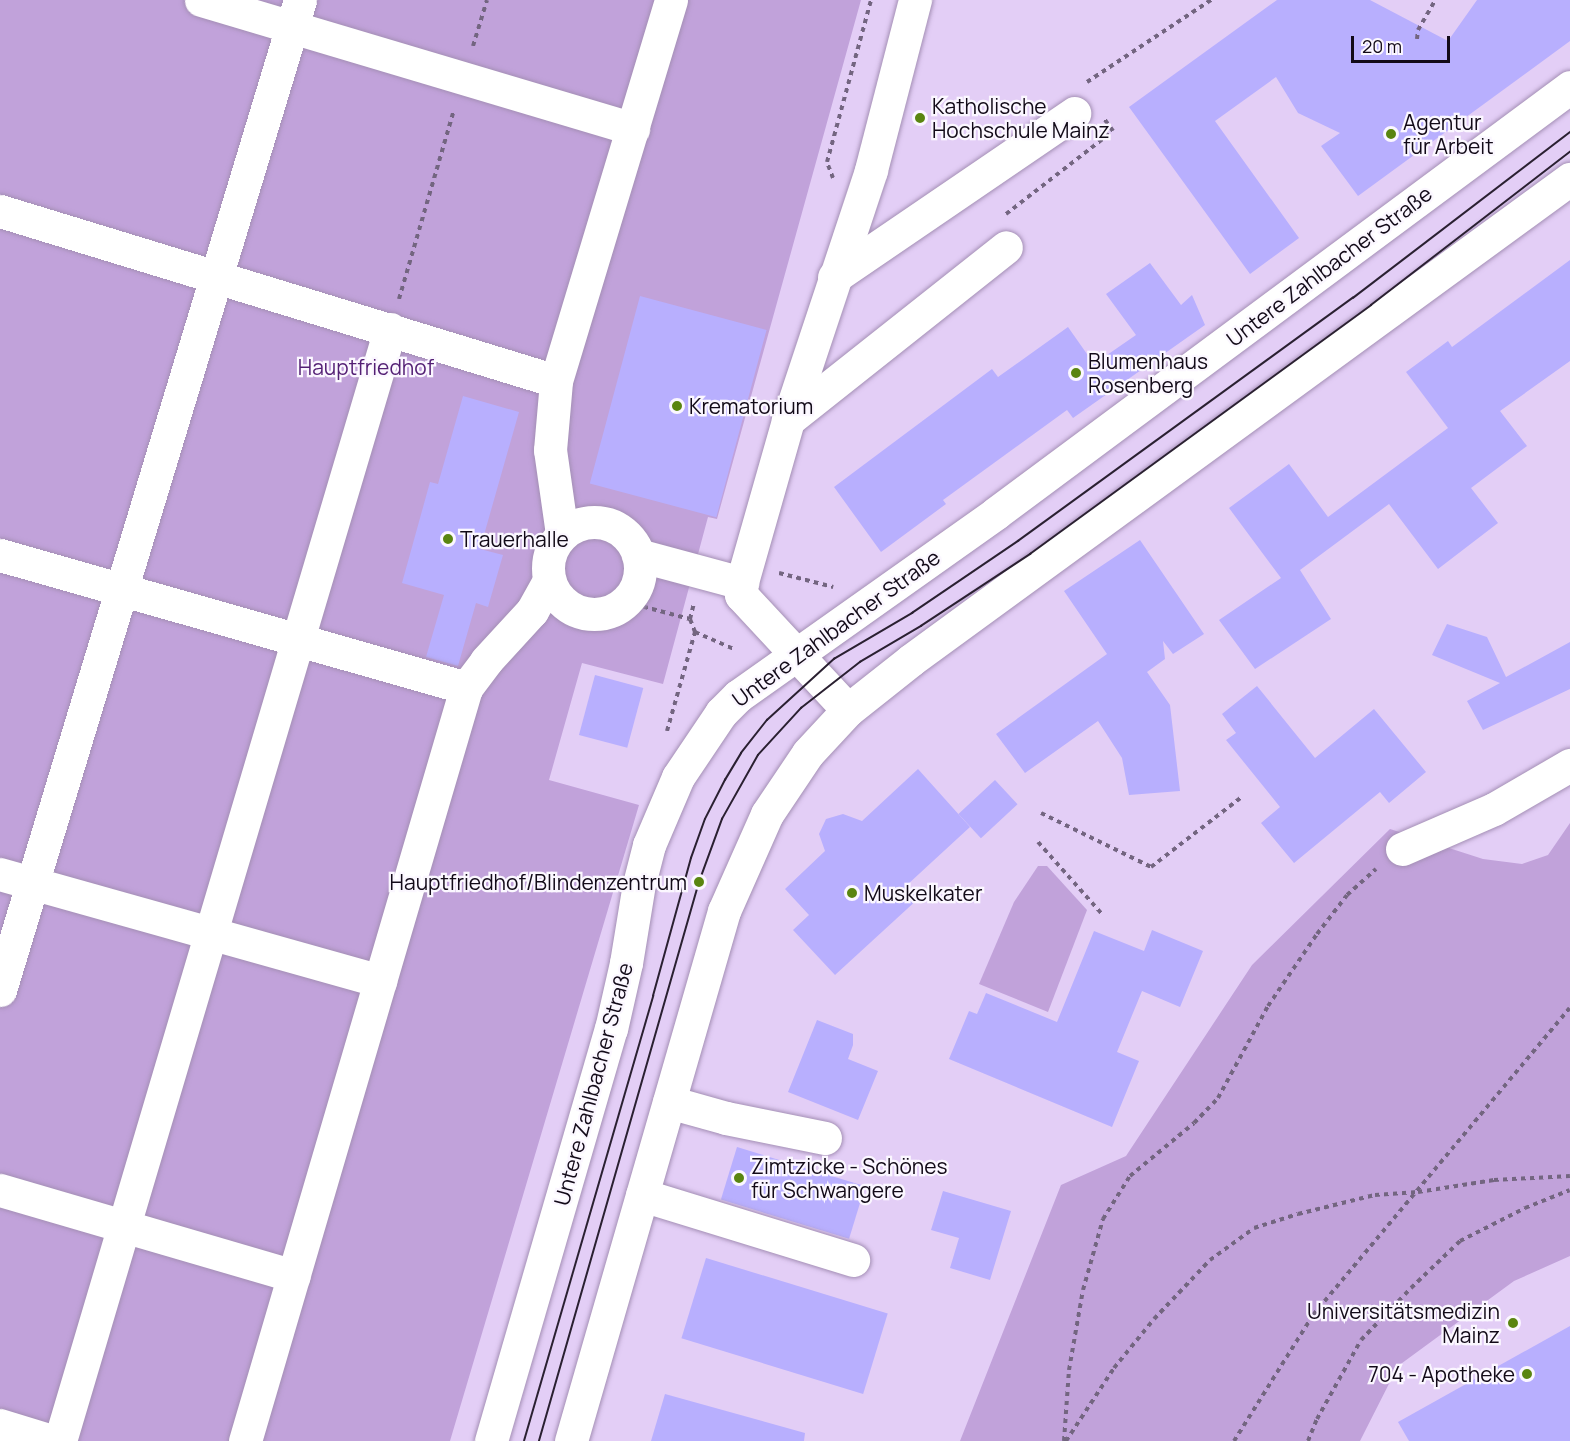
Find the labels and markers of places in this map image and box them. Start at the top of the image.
place label: Katholische Hochschule Mainz [932,93,1110,143]
place label: Agentur für Arbeit [1403,109,1494,159]
marker: Katholische Hochschule Mainz [913,111,927,125]
marker: Agentur für Arbeit [1384,127,1398,141]
place label: Blumenhaus Rosenberg [1088,348,1208,398]
marker: Blumenhaus Rosenberg [1069,366,1083,380]
place label: Krematorium [689,393,813,419]
marker: Krematorium [670,399,684,413]
place label: Trauerhalle [460,526,569,552]
marker: Trauerhalle [441,532,455,546]
place label: Hauptfriedhof/Blindenzentrum [390,869,687,895]
marker: Hauptfriedhof/Blindenzentrum [692,875,706,889]
place label: Muskelkater [864,880,982,906]
marker: Muskelkater [845,886,859,900]
place label: Zimtzicke - Schönes für Schwangere [751,1153,948,1203]
marker: Zimtzicke - Schönes für Schwangere [732,1171,746,1185]
place label: Universitätsmedizin Mainz [1307,1298,1500,1348]
marker: Universitätsmedizin Mainz [1504,1314,1522,1332]
place label: 704 - Apotheke [1368,1361,1515,1387]
marker: 704 - Apotheke [1520,1367,1534,1381]

